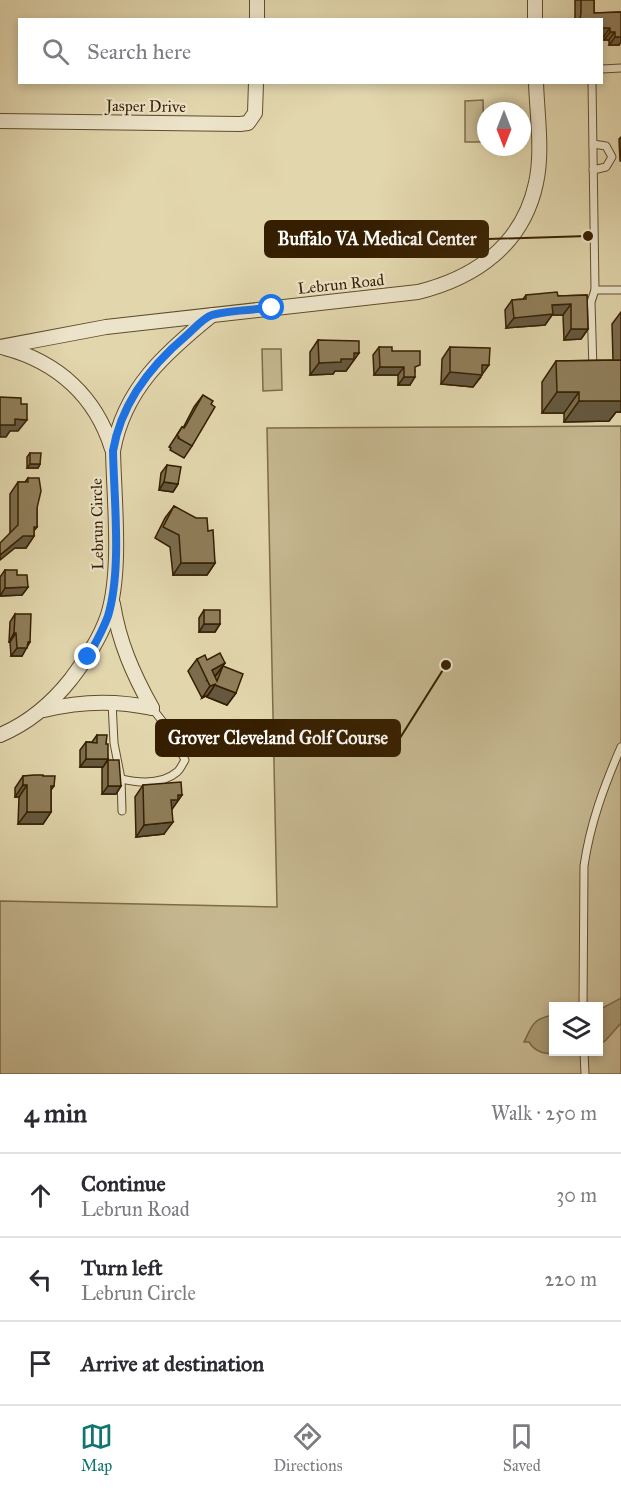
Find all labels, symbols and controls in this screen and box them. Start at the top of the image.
search box [18,18,603,84]
icon: search [39,35,72,68]
text: Search here [87,38,191,65]
street label: Jasper Drive [104,96,186,117]
north arrow [477,102,531,156]
callout: Buffalo VA Medical Center [265,221,488,257]
text: Buffalo VA Medical Center [278,228,478,250]
street label: Lebrun Road [297,270,385,298]
route start [258,294,284,320]
street label: Lebrun Circle [87,478,107,570]
route end [74,643,100,669]
callout: Grover Cleveland Golf Course [156,720,400,756]
text: Grover Cleveland Golf Course [168,727,388,749]
map controls [549,1002,603,1056]
button: layers [549,1002,603,1056]
text: 4 min [24,1097,87,1129]
text: Walk · 250 m [491,1101,597,1125]
text: Continue [81,1170,166,1197]
icon: ahead [24,1179,57,1212]
text: 30 m [556,1183,597,1207]
text: Lebrun Road [81,1197,190,1221]
text: Turn left [81,1254,163,1281]
icon: left [24,1263,57,1296]
text: 220 m [545,1267,597,1291]
text: Lebrun Circle [81,1281,196,1305]
icon: arrive [24,1347,57,1380]
text: Arrive at destination [81,1350,264,1377]
tab: Map [80,1420,113,1475]
tab: Directions [273,1420,342,1475]
tab: Saved [503,1420,541,1475]

